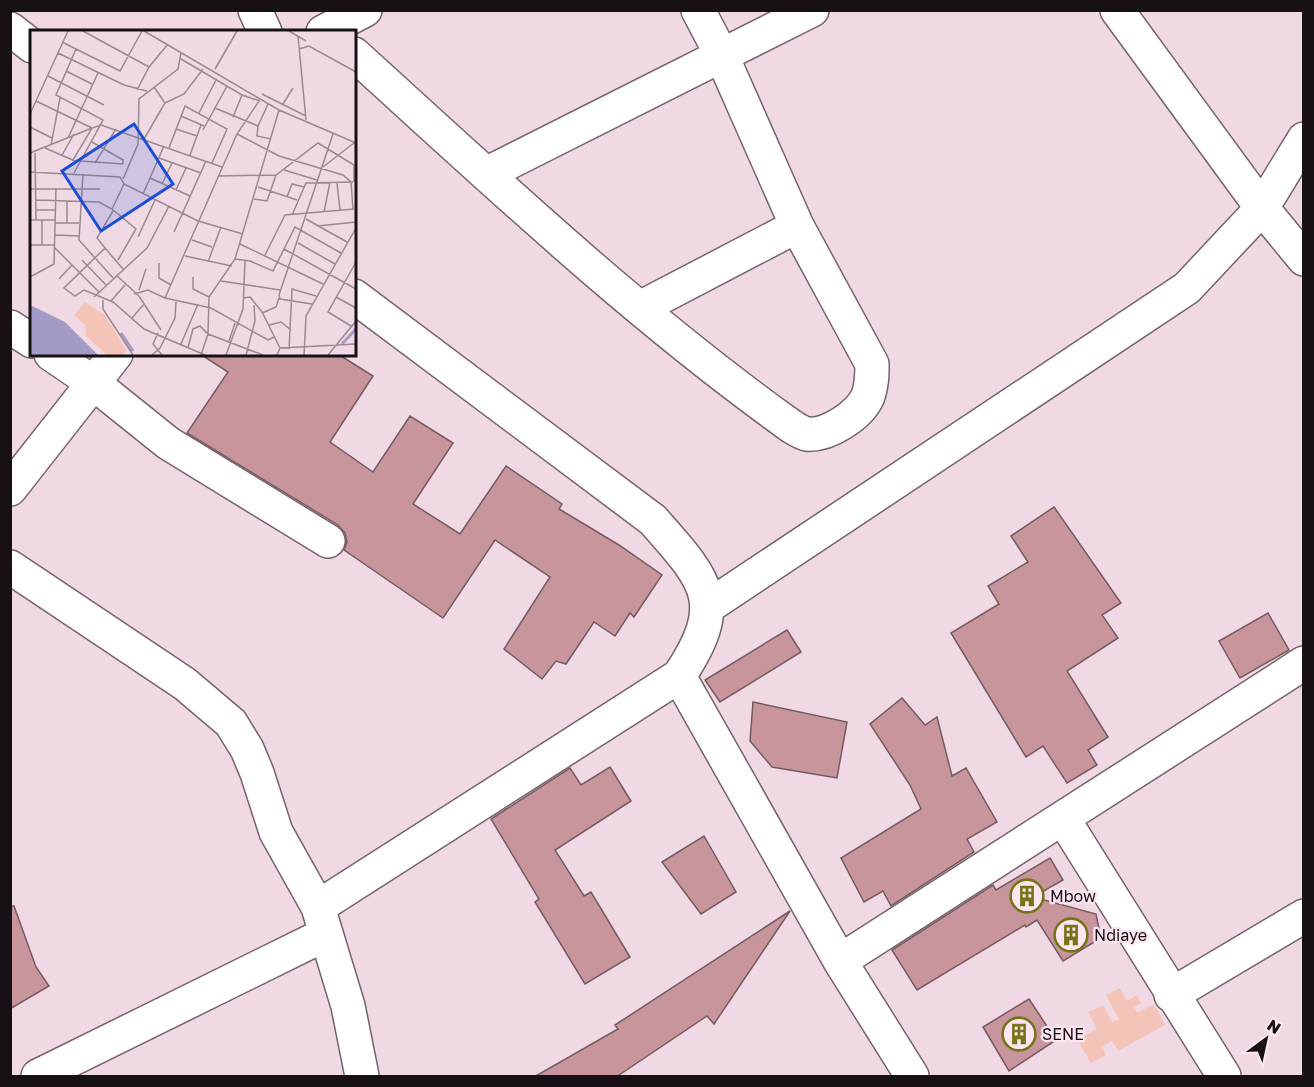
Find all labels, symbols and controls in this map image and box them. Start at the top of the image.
inset map [30,30,356,356]
building icon: Mbow [1009,878,1045,914]
place label: Mbow [1050,886,1096,906]
building icon: Ndiaye [1053,917,1089,953]
place label: Ndiaye [1094,925,1147,945]
north arrow [1236,1009,1296,1069]
text: N [1264,1015,1285,1038]
building icon: SENE [1001,1016,1037,1052]
place label: SENE [1042,1024,1084,1044]

